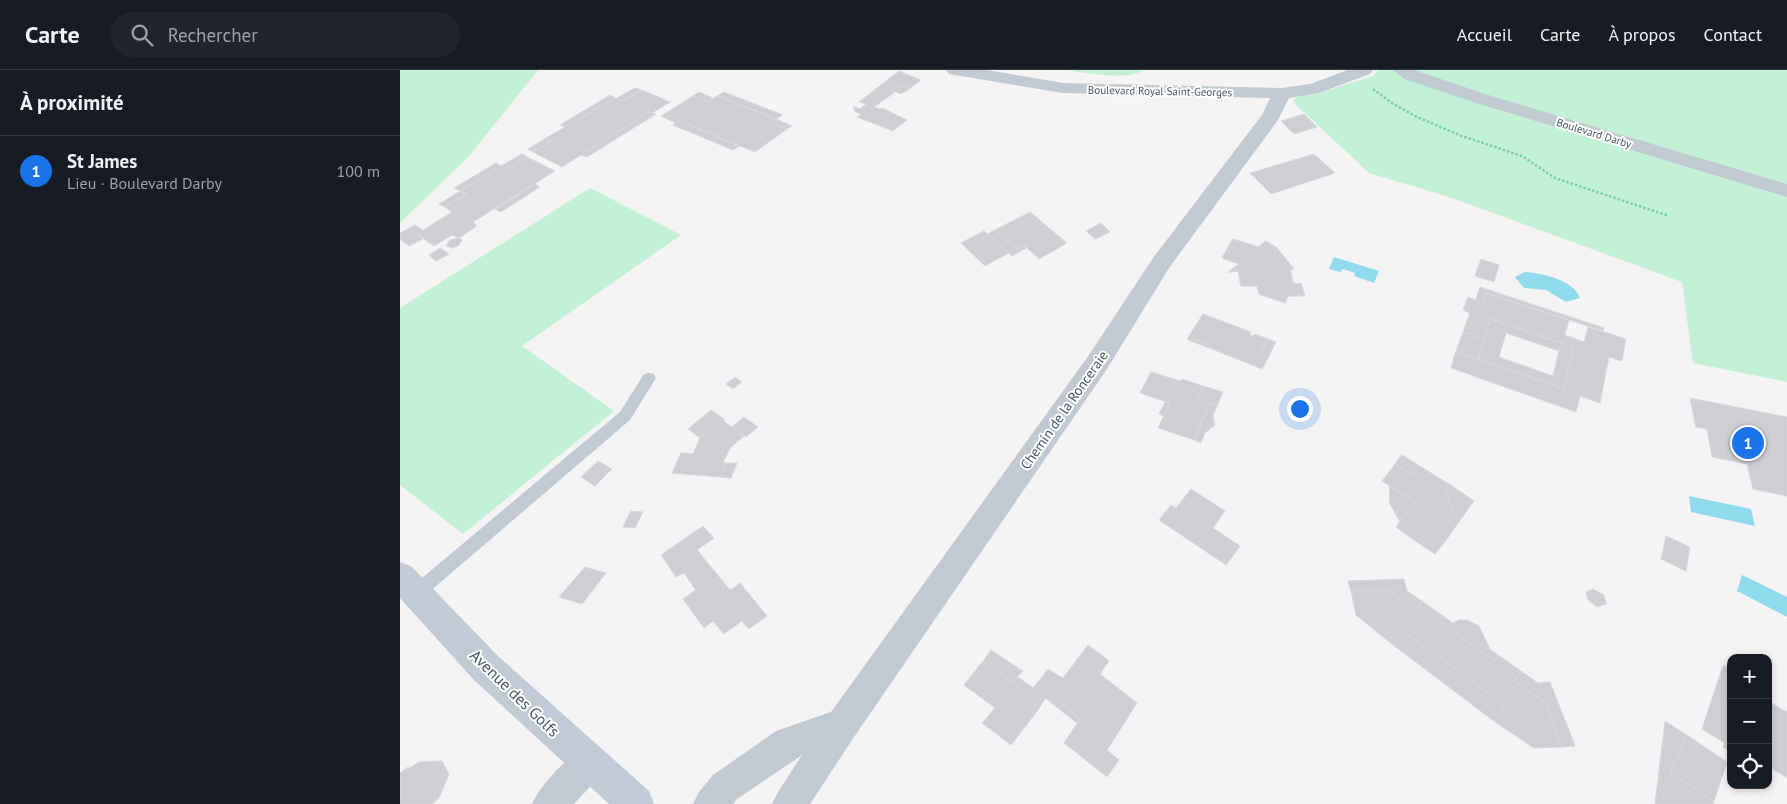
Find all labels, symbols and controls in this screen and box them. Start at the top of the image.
search box [110,12,460,57]
text: Carte [25,19,80,50]
icon: search [128,21,156,49]
text: Rechercher [168,23,258,47]
text: Accueil [1457,23,1512,46]
text: Carte [1540,23,1581,46]
text: À propos [1609,23,1676,46]
text: Contact [1704,23,1762,46]
street label: Boulevard Royal Saint-Georges [1088,83,1233,99]
text: À proximité [20,89,124,116]
street label: Boulevard Darby [1555,115,1634,151]
text: St James [67,149,137,173]
text: 1 [31,161,41,181]
text: 100 m [337,161,380,181]
text: Lieu · Boulevard Darby [67,173,222,193]
street label: Chemin de la Ronceraie [1016,347,1112,473]
your location [1287,396,1313,422]
pin: 1 [1732,424,1764,462]
street label: Avenue des Golfs [466,645,564,741]
map controls [1727,654,1772,789]
button: + [1727,654,1772,699]
button: − [1727,699,1772,744]
button: locate [1727,744,1772,789]

